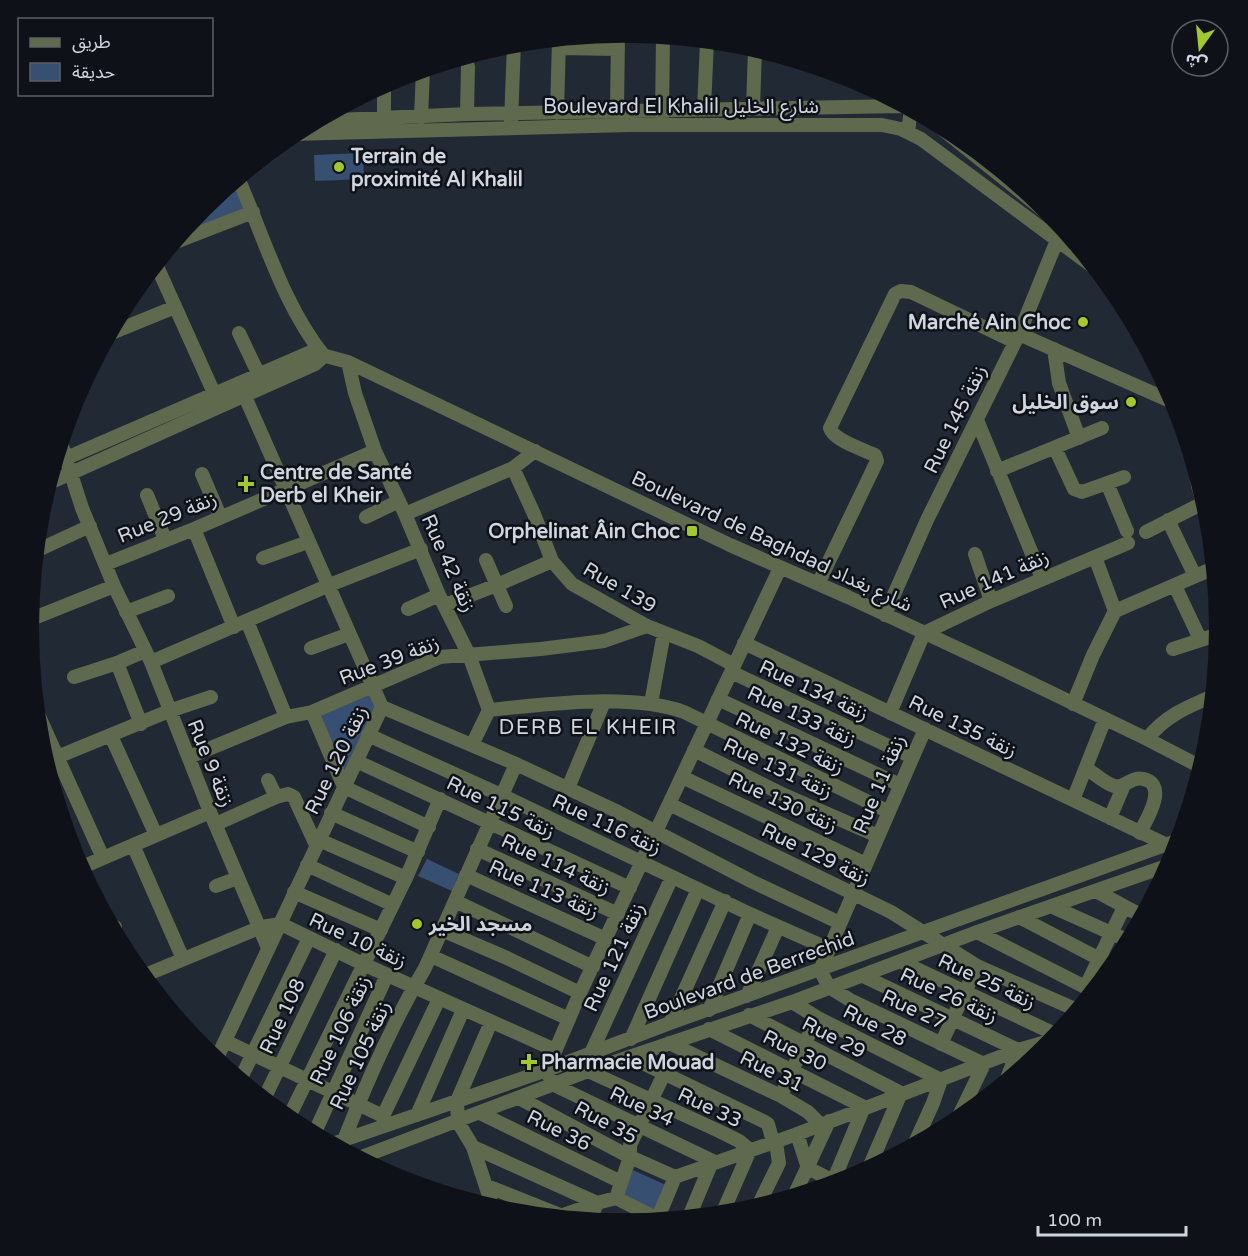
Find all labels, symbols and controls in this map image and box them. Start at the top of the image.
legend [18,18,213,96]
north arrow [1170,18,1230,78]
text: طريق [72,31,111,53]
text: ش [1183,49,1210,74]
text: حديقة [72,61,115,83]
street label: Boulevard El Khalil شارع الخليل [543,95,819,121]
place label: Terrain de proximité Al Khalil [350,145,523,192]
marker: Terrain de proximité Al Khalil [332,160,346,174]
place label: Marché Ain Choc [908,311,1071,335]
marker: Marché Ain Choc [1076,315,1090,329]
street label: Rue 145 زنقة [919,361,992,478]
place label: سوق الخليل [1012,391,1119,415]
marker: سوق الخليل [1124,395,1138,409]
place label: Centre de Santé Derb el Kheir [260,461,412,508]
street label: Boulevard de Baghdad شارع بغداد [627,466,916,619]
marker: Centre de Santé Derb el Kheir [237,475,255,493]
street label: Rue 29 زنقة [114,487,221,549]
street label: Rue 42 زنقة [416,511,480,616]
place label: Orphelinat Âin Choc [488,519,680,544]
marker: Orphelinat Âin Choc [685,524,699,538]
street label: Rue 141 زنقة [936,545,1053,615]
street label: Rue 139 [579,557,660,618]
street label: Rue 39 زنقة [336,631,443,691]
street label: Rue 134 زنقة [755,655,872,727]
street label: Rue 133 زنقة [743,681,860,753]
street label: Rue 135 زنقة [904,690,1021,763]
street label: Rue 120 زنقة [300,702,373,819]
street label: Rue 132 زنقة [731,707,848,780]
district label: DERB EL KHEIR [499,715,677,740]
street label: Rue 9 زنقة [182,716,239,811]
street label: Rue 11 زنقة [848,731,911,837]
street label: Rue 131 زنقة [719,733,836,805]
street label: Rue 130 زنقة [724,767,841,839]
street label: Rue 115 زنقة [442,771,559,844]
street label: Rue 116 زنقة [548,789,665,861]
street label: Rue 129 زنقة [757,818,874,891]
street label: Rue 114 زنقة [497,829,614,901]
street label: Rue 113 زنقة [485,855,602,925]
street label: Rue 121 زنقة [579,899,651,1016]
street label: Rue 10 زنقة [305,908,410,974]
place label: مسجد الخير [428,913,532,937]
marker: مسجد الخير [410,917,424,931]
street label: Boulevard de Berrechid [641,927,858,1025]
street label: Rue 25 زنقة [934,949,1039,1015]
street label: Rue 26 زنقة [896,963,1001,1029]
street label: Rue 106 زنقة [305,972,377,1089]
street label: Rue 108 [255,975,311,1058]
street label: Rue 27 [878,985,949,1035]
street label: Rue 105 زنقة [325,997,397,1114]
street label: Rue 28 [839,1000,910,1052]
street label: Rue 29 [798,1012,869,1064]
street label: Rue 30 [759,1025,830,1077]
street label: Rue 31 [736,1046,807,1098]
place label: Pharmacie Mouad [541,1051,714,1075]
marker: Pharmacie Mouad [522,1055,536,1069]
street label: Rue 34 [606,1082,677,1132]
street label: Rue 33 [674,1083,745,1133]
street label: Rue 35 [570,1096,641,1149]
street label: Rue 36 [523,1105,594,1157]
scale bar [1038,1199,1186,1237]
text: 100 m [1047,1209,1102,1231]

